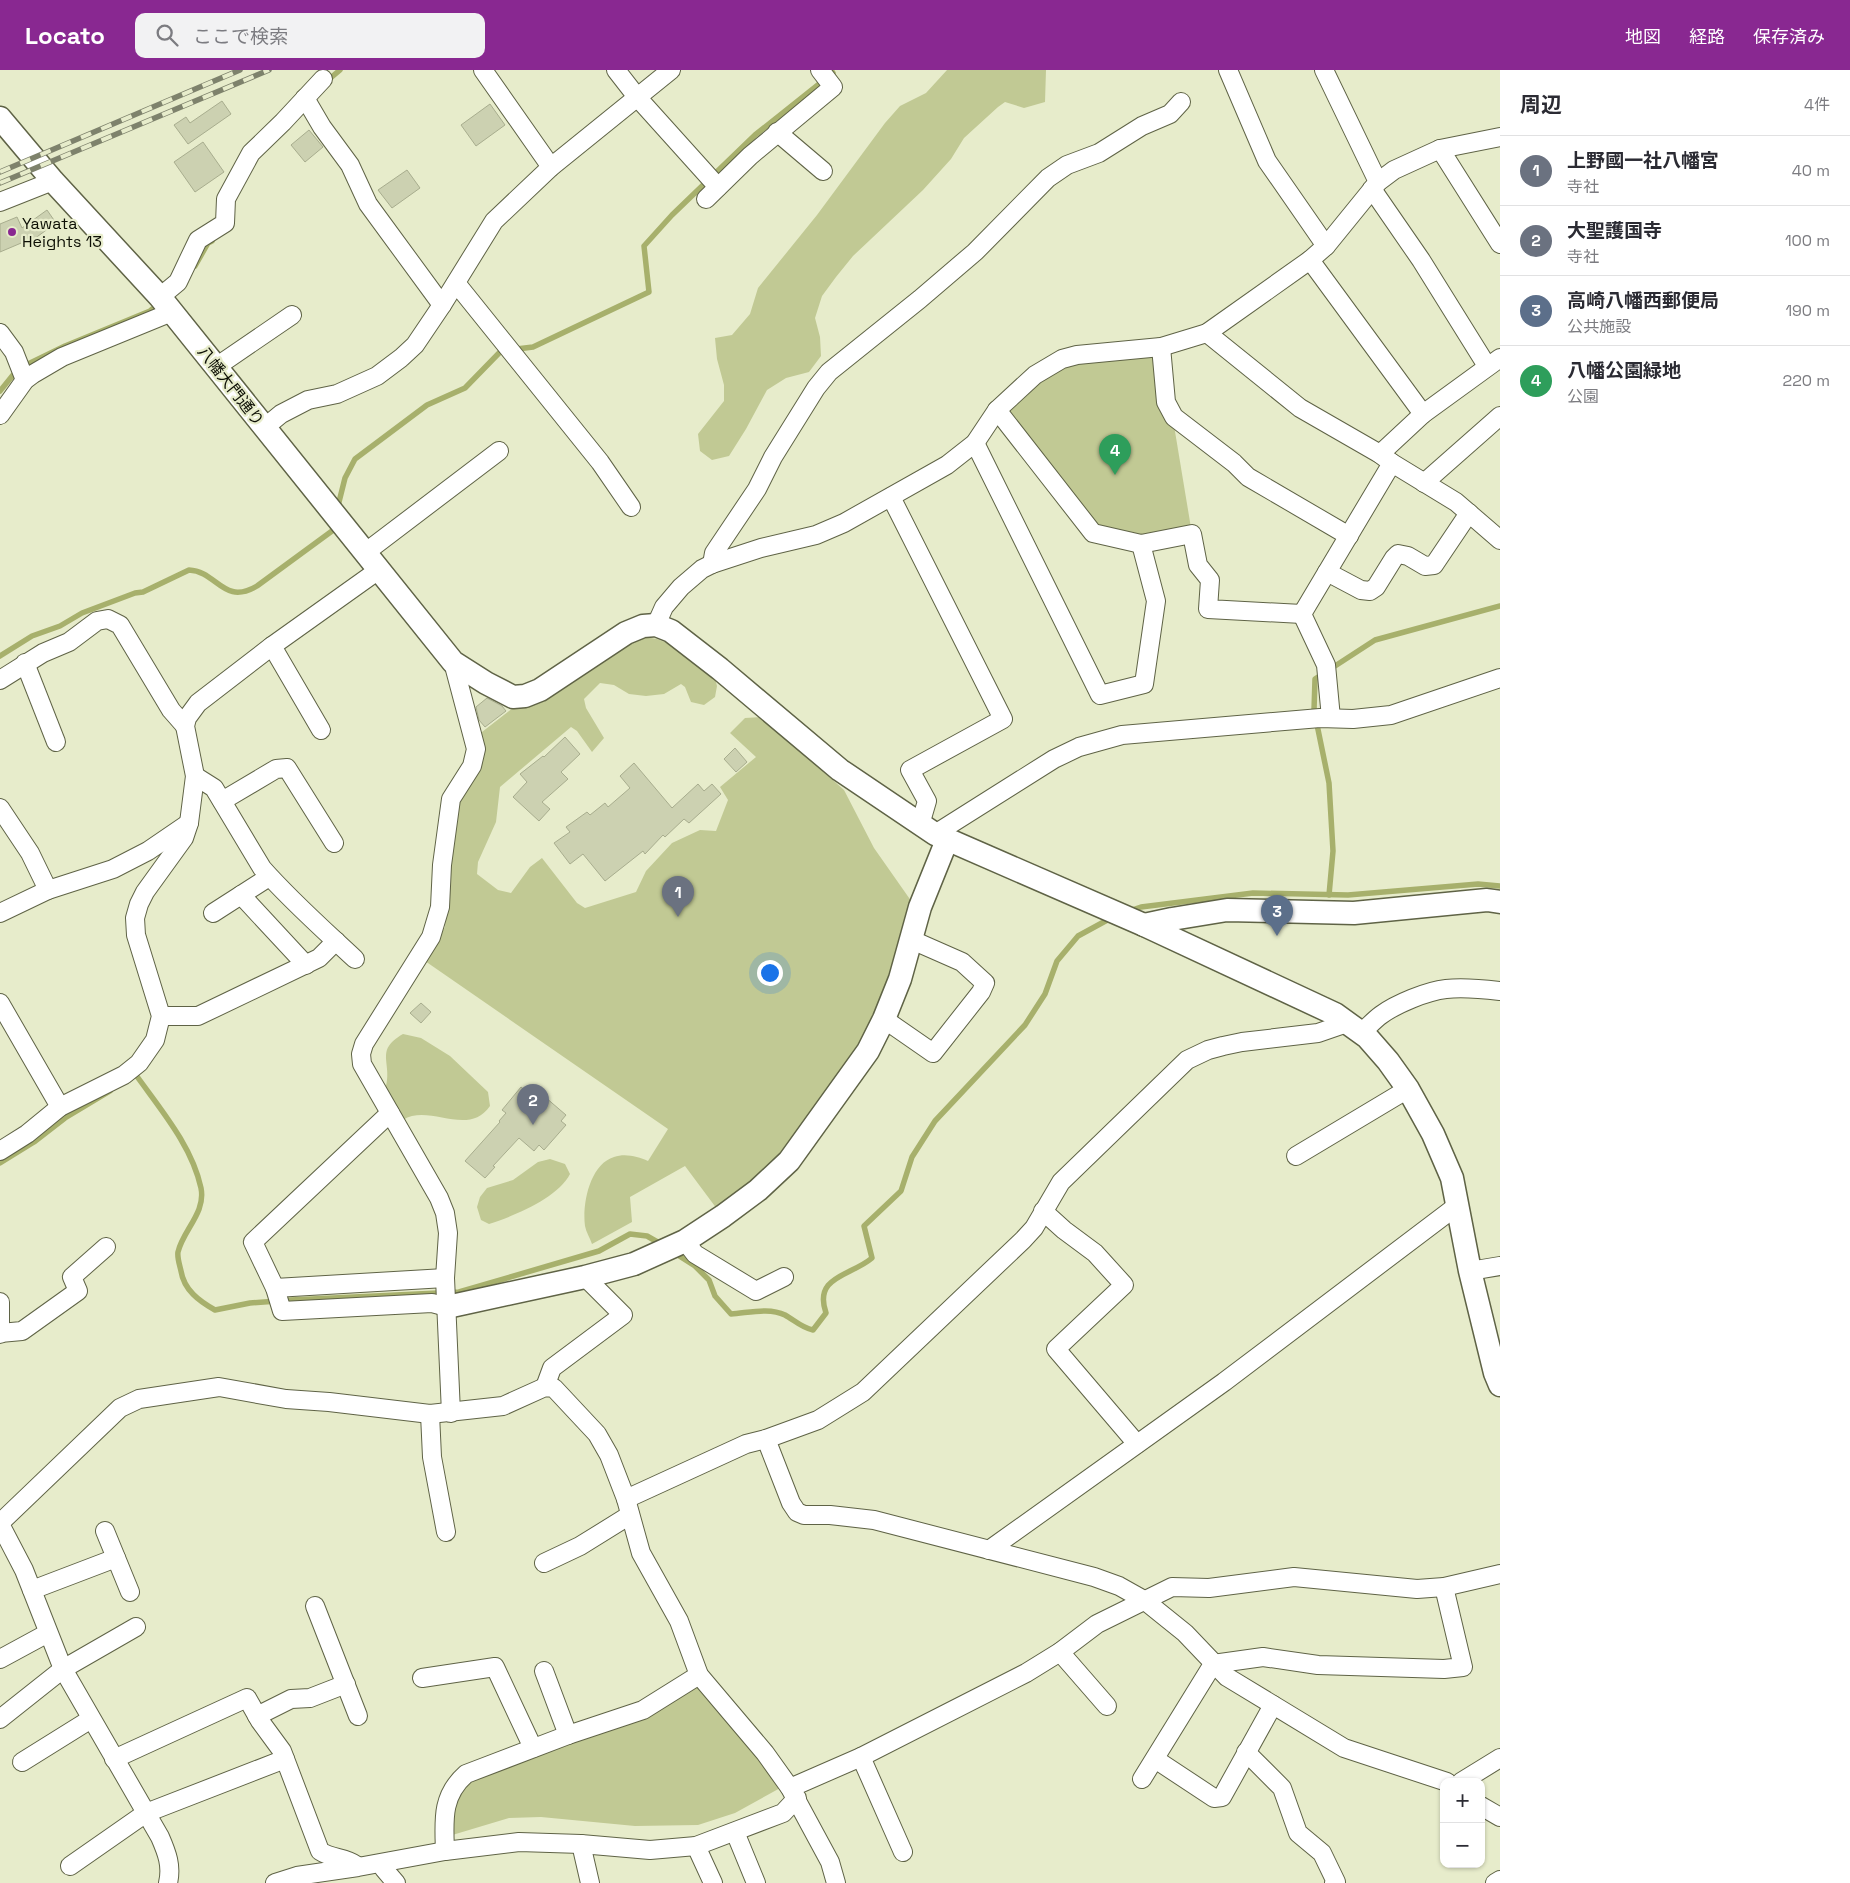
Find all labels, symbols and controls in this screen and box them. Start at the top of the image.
search box [135,13,485,58]
text: Locato [25,20,105,51]
icon: search [153,21,181,49]
text: ここで検索 [193,24,288,49]
text: 地図 [1625,25,1661,48]
text: 経路 [1689,25,1725,48]
text: 保存済み [1753,25,1825,48]
text: 周辺 [1520,91,1562,118]
text: 4件 [1804,94,1830,115]
text: 上野國一社八幡宮 [1567,148,1719,173]
text: 1 [1532,160,1540,181]
text: 40 m [1792,160,1830,181]
text: 寺社 [1567,176,1599,197]
place label: Yawata Heights 13 [22,213,102,252]
text: 大聖護国寺 [1567,218,1662,243]
marker: Yawata Heights 13 [6,226,18,238]
text: 2 [1531,230,1541,251]
text: 100 m [1785,230,1830,251]
text: 寺社 [1567,246,1599,267]
text: 高崎八幡西郵便局 [1567,288,1719,313]
text: 3 [1531,300,1541,321]
text: 190 m [1785,300,1830,321]
text: 公共施設 [1567,316,1631,337]
street label: 八幡大門通り [193,342,269,430]
text: 八幡公園緑地 [1567,358,1681,383]
text: 4 [1531,370,1541,391]
text: 220 m [1783,370,1830,391]
text: 公園 [1567,386,1599,407]
pin: 4 [1099,434,1131,475]
pin: 1 [662,876,694,917]
pin: 3 [1261,895,1293,936]
your location [757,960,783,986]
pin: 2 [517,1084,549,1125]
map controls [1440,1778,1485,1868]
button: + [1440,1778,1485,1823]
button: − [1440,1823,1485,1868]

